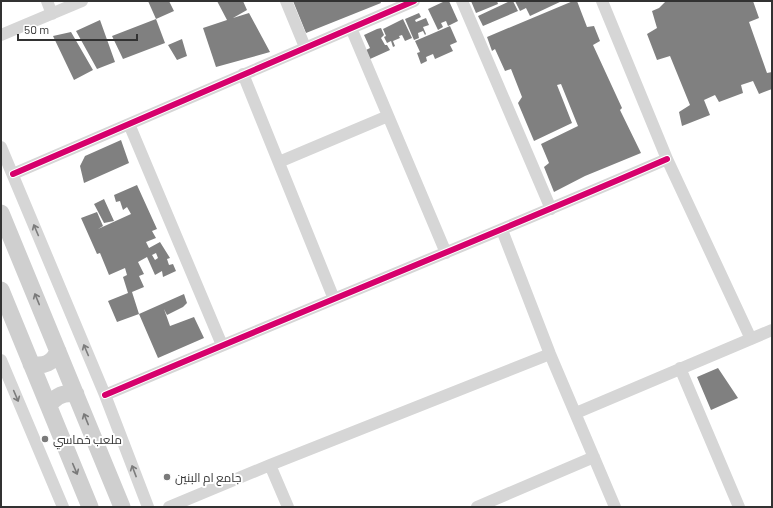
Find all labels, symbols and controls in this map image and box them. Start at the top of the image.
scale bar [18,16,137,42]
text: 50 m [24,22,49,36]
one-way arrow [32,224,39,236]
one-way arrow [32,293,40,305]
one-way arrow [81,344,89,356]
one-way arrow [13,390,20,402]
one-way arrow [82,413,89,425]
place label: ملعب خماسي [53,432,122,450]
marker: ملعب خماسي [40,434,50,444]
one-way arrow [71,462,79,474]
one-way arrow [129,465,137,477]
place label: جامع ام البنين [175,470,242,486]
marker: جامع ام البنين [162,472,172,482]

